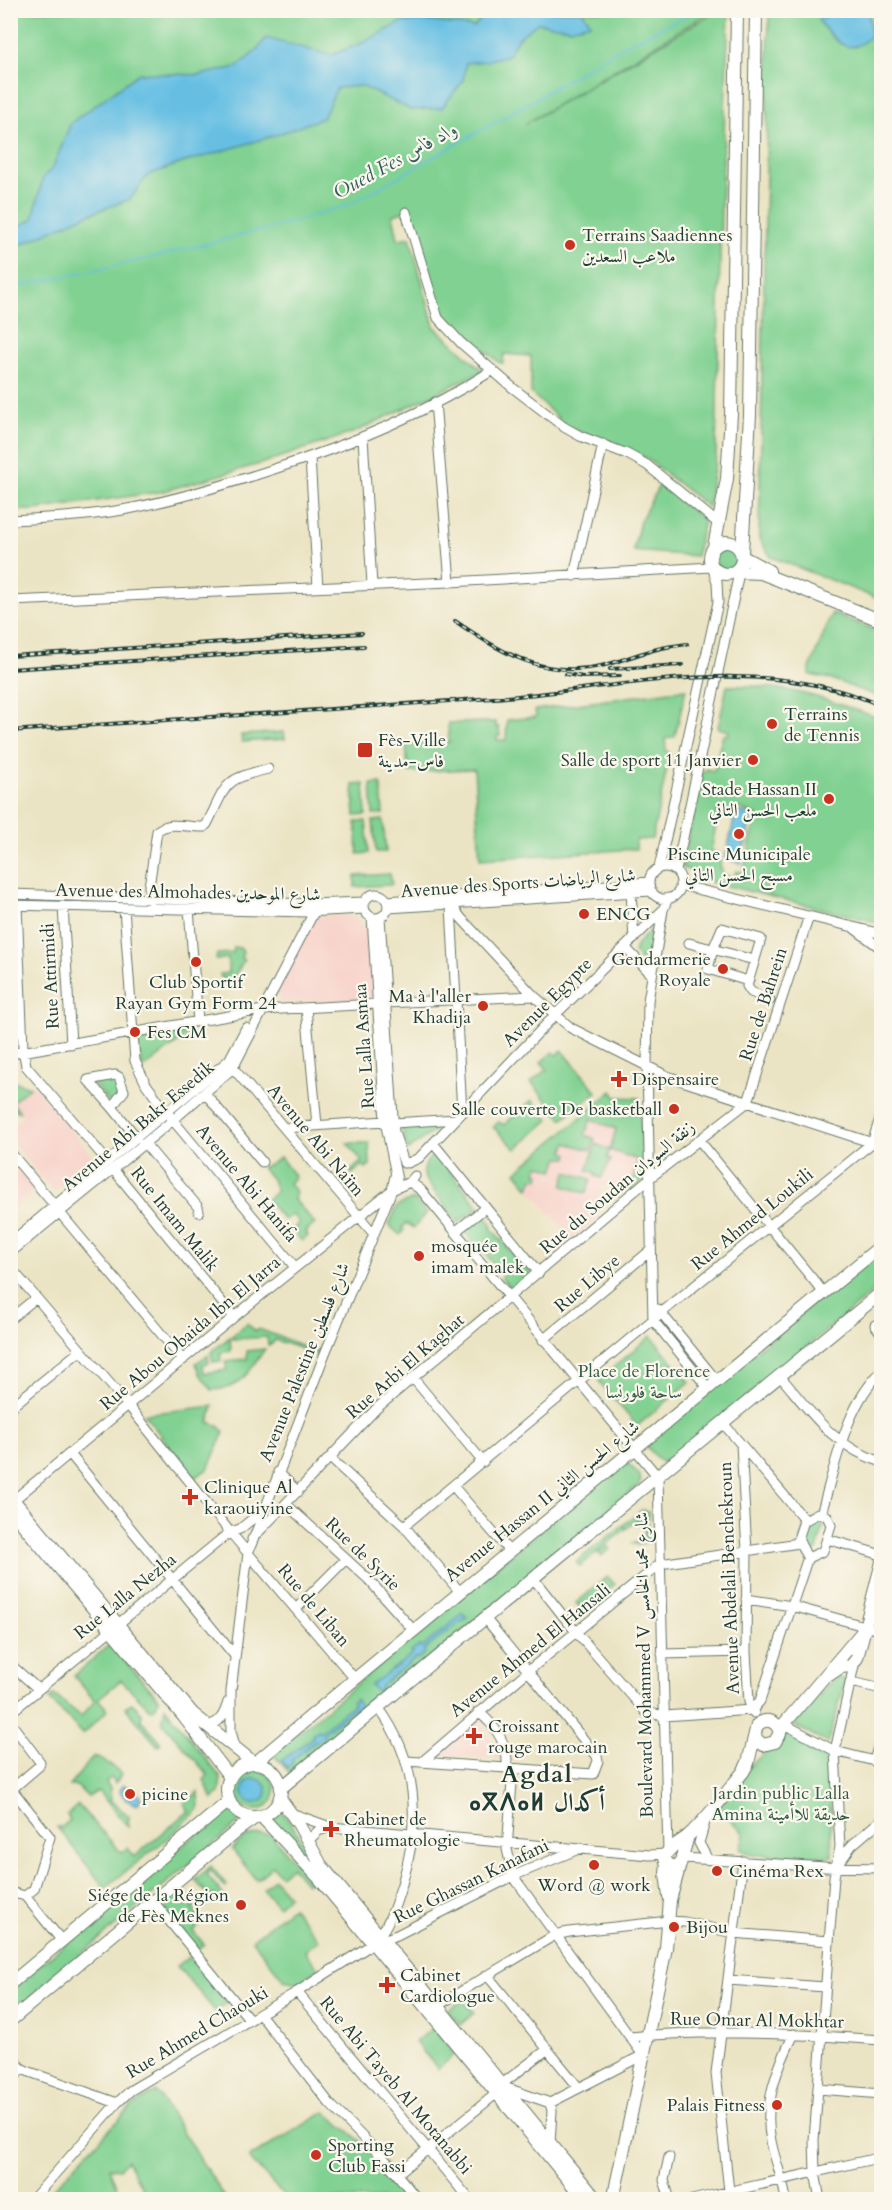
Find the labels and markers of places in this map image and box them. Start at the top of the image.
place label: Terrains Saadiennes ملاعب السعدين [582,223,732,269]
marker: Terrains Saadiennes ملاعب السعدين [563,238,577,252]
place label: Terrains de Tennis [784,702,860,748]
marker: Terrains de Tennis [765,717,779,731]
place label: Fès-Ville فاس-مدينة [378,728,446,774]
marker: Fès-Ville فاس-مدينة [356,741,374,759]
place label: Salle de sport 11 Janvier [561,748,741,773]
marker: Salle de sport 11 Janvier [746,753,760,767]
place label: Stade Hassan II ملعب الحسن التاني [702,777,817,825]
marker: Stade Hassan II ملعب الحسن التاني [822,792,836,806]
marker: Piscine Municipale مسبح الحسن التاني [732,827,746,841]
place label: Piscine Municipale مسبح الحسن التاني [667,842,811,891]
place label: ENCG [596,902,650,927]
marker: ENCG [577,907,591,921]
place label: Gendarmerie Royale [611,947,711,993]
marker: Club Sportif Rayan Gym Form 24 [189,955,203,969]
marker: Gendarmerie Royale [716,962,730,976]
place label: Club Sportif Rayan Gym Form 24 [115,970,277,1016]
place label: Ma à l'aller Khadija [388,984,471,1030]
marker: Ma à l'aller Khadija [476,999,490,1013]
place label: Fes CM [147,1020,207,1045]
marker: Fes CM [128,1025,142,1039]
place label: Dispensaire [632,1067,719,1092]
marker: Dispensaire [610,1070,628,1088]
place label: Salle couverte De basketball [452,1097,662,1122]
marker: Salle couverte De basketball [667,1102,681,1116]
place label: mosquée imam malek [431,1234,525,1280]
marker: mosquée imam malek [412,1249,426,1263]
place label: Clinique Al karaouiyine [204,1475,293,1521]
marker: Clinique Al karaouiyine [181,1488,199,1506]
place label: Croissant rouge marocain [488,1714,609,1760]
marker: Croissant rouge marocain [465,1727,483,1745]
place label: picine [142,1782,188,1807]
marker: picine [123,1787,137,1801]
place label: Cabinet de Rheumatologie [344,1807,460,1853]
marker: Cabinet de Rheumatologie [322,1820,340,1838]
marker: Word @ work [587,1858,601,1872]
place label: Cinéma Rex [729,1859,824,1884]
marker: Cinéma Rex [710,1864,724,1878]
place label: Word @ work [536,1873,651,1898]
place label: Siége de la Région de Fès Meknes [88,1883,230,1929]
marker: Siége de la Région de Fès Meknes [234,1898,248,1912]
place label: Bijou [686,1915,728,1940]
marker: Bijou [667,1920,681,1934]
place label: Cabinet Cardiologue [400,1963,495,2009]
marker: Cabinet Cardiologue [378,1976,396,1994]
place label: Palais Fitness [667,2093,765,2118]
marker: Palais Fitness [770,2098,784,2112]
place label: Sporting Club Fassi [328,2133,406,2179]
marker: Sporting Club Fassi [309,2148,323,2162]

